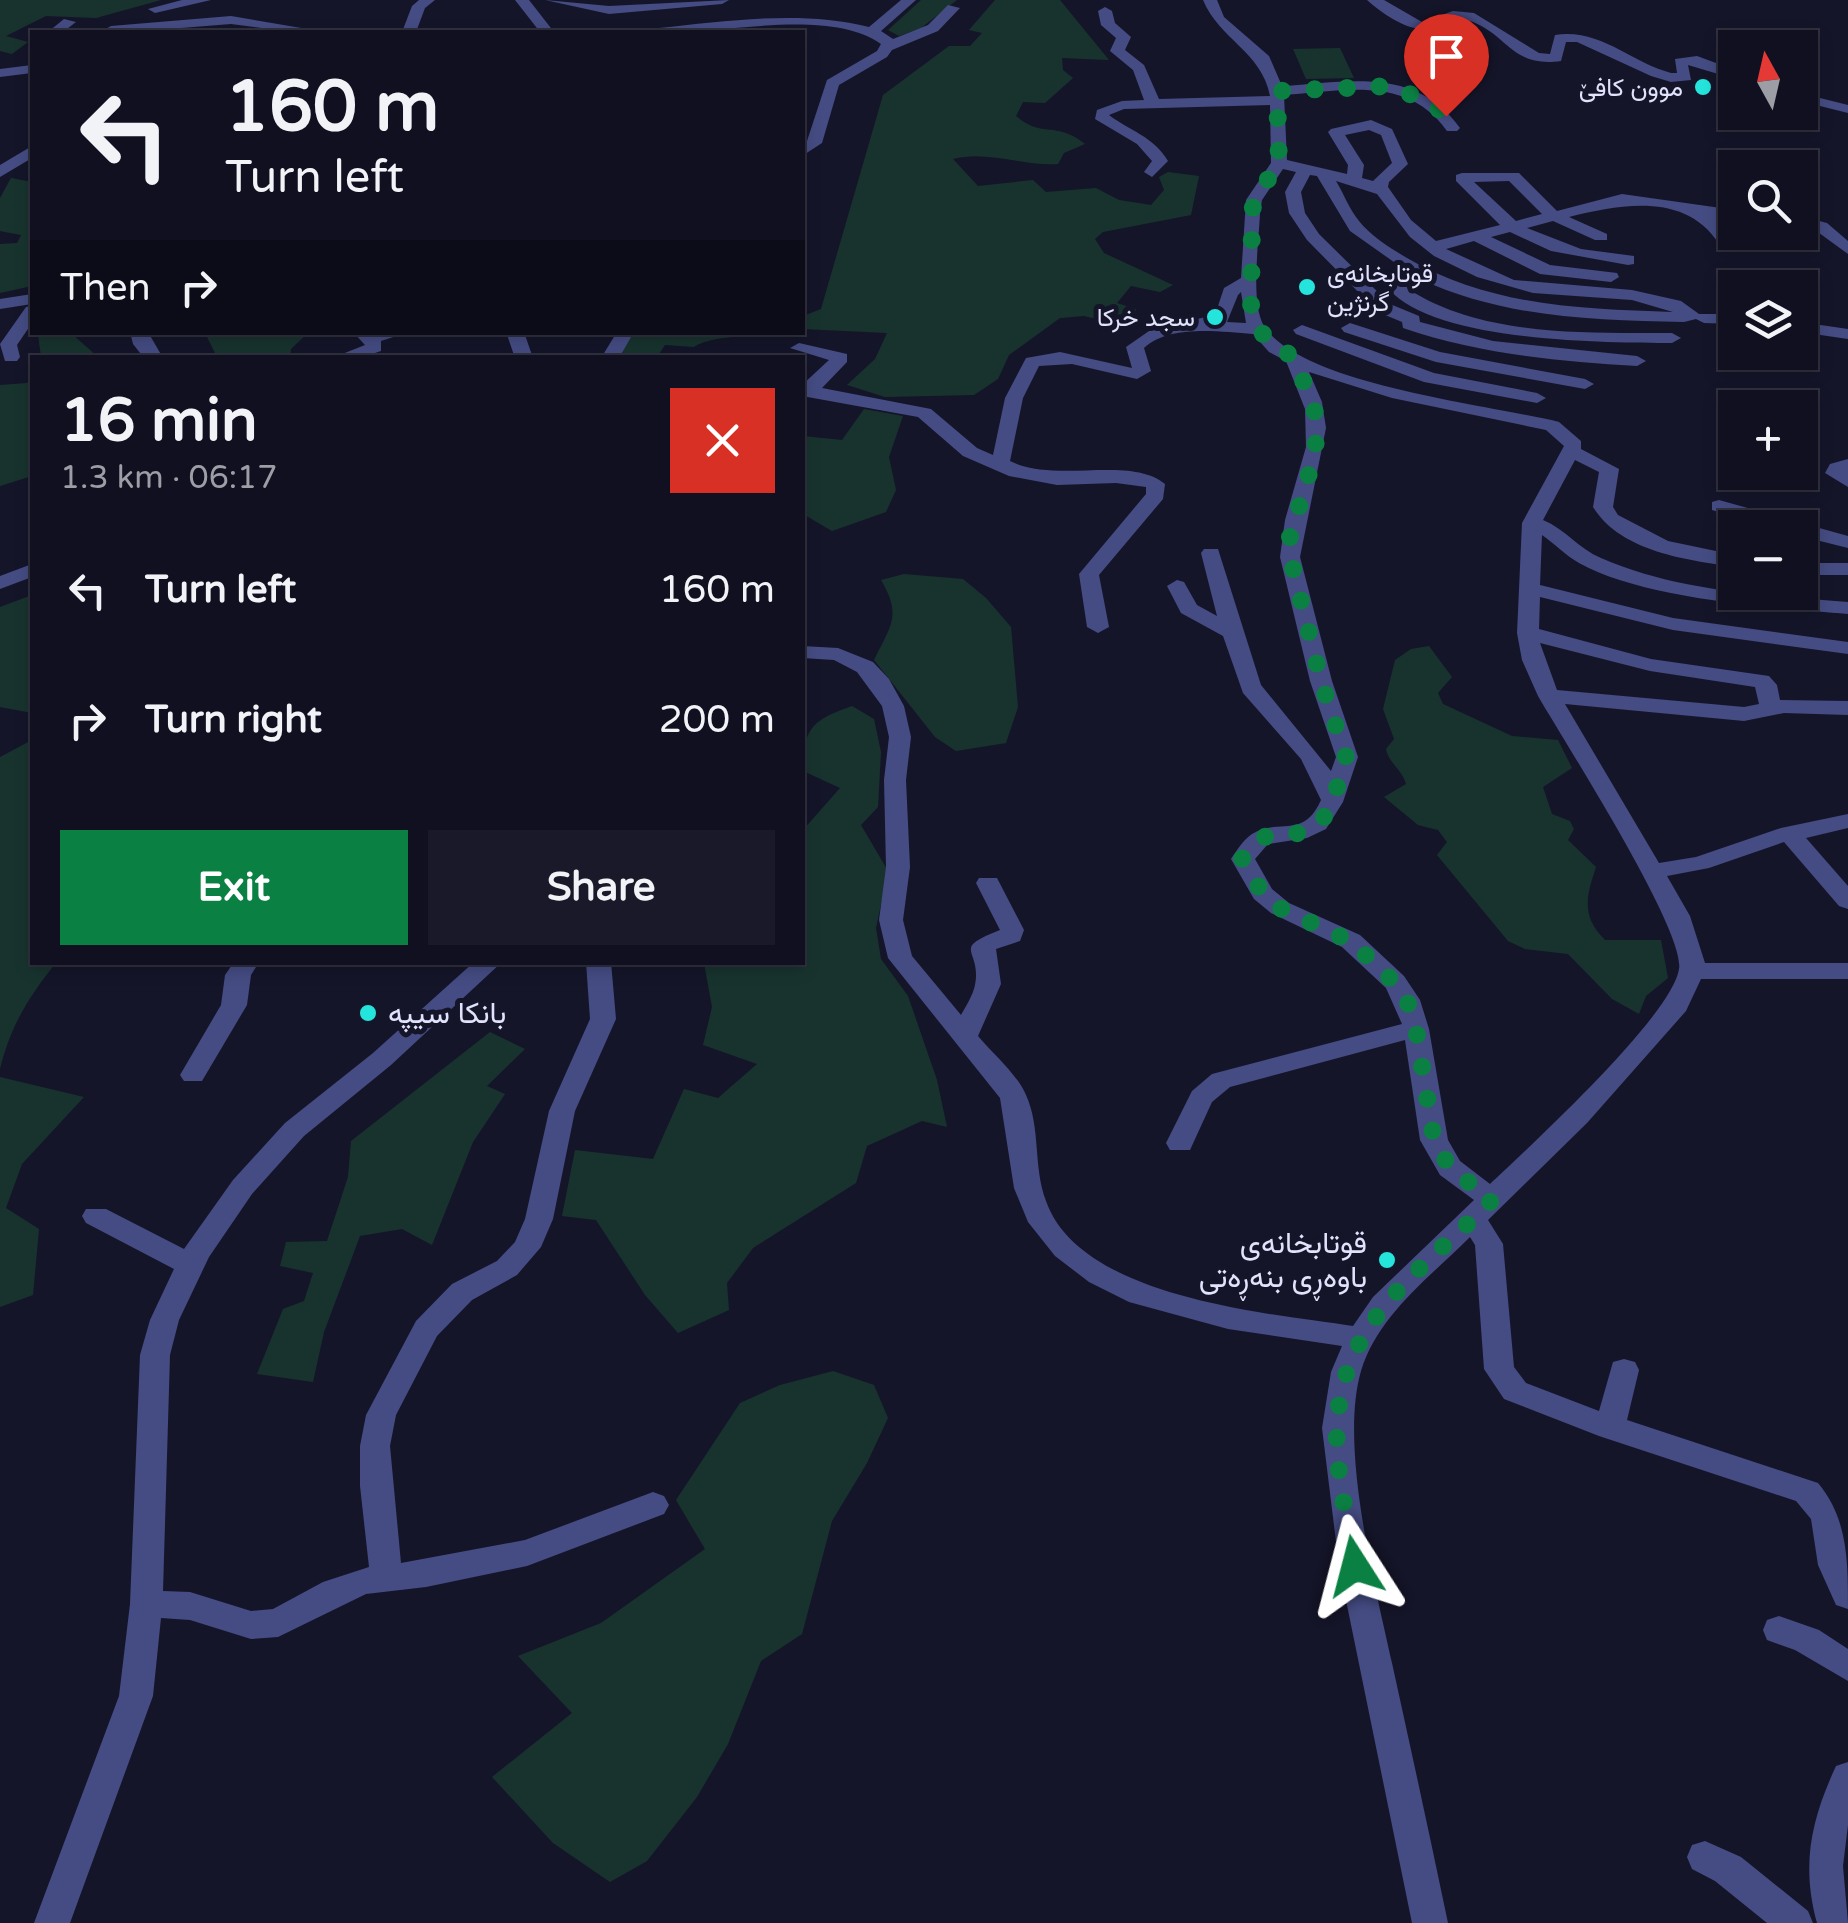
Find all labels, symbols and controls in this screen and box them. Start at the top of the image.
pin [1404,14,1489,117]
icon: arrive [1419,29,1474,84]
north arrow [1718,30,1818,130]
map controls [1718,30,1818,610]
text: 160 m [225,66,439,150]
icon: left [60,70,190,200]
place label: موون کافێ [1579,73,1683,103]
marker: موون کافێ [1692,76,1714,98]
button: search [1718,150,1818,250]
text: Turn left [225,151,404,205]
place label: قوتابخانەی گرنژین [1327,259,1433,318]
icon: right [171,260,226,315]
text: Then [60,265,151,311]
button: layers [1718,270,1818,370]
marker: قوتابخانەی گرنژین [1296,276,1318,298]
place label: سجد خركا [1097,303,1195,333]
marker: سجد خركا [1204,306,1226,328]
text: 16 min [60,385,258,457]
button: close [670,388,775,493]
button: + [1718,390,1818,490]
text: 1.3 km · 06:17 [60,459,277,497]
button: − [1718,510,1818,610]
icon: left [60,563,115,618]
text: Turn left [145,567,296,613]
text: 160 m [659,567,775,613]
icon: right [60,693,115,748]
text: Turn right [145,697,322,743]
text: 200 m [659,697,775,743]
button: Exit [60,830,408,945]
button: Share [428,830,775,945]
place label: بانکا سیپە [388,995,506,1033]
marker: بانکا سیپە [357,1002,379,1024]
place label: قوتابخانەی باوەڕی بنەڕەتی [1199,1225,1367,1301]
marker: قوتابخانەی باوەڕی بنەڕەتی [1376,1249,1398,1271]
position arrow [1303,1514,1407,1618]

